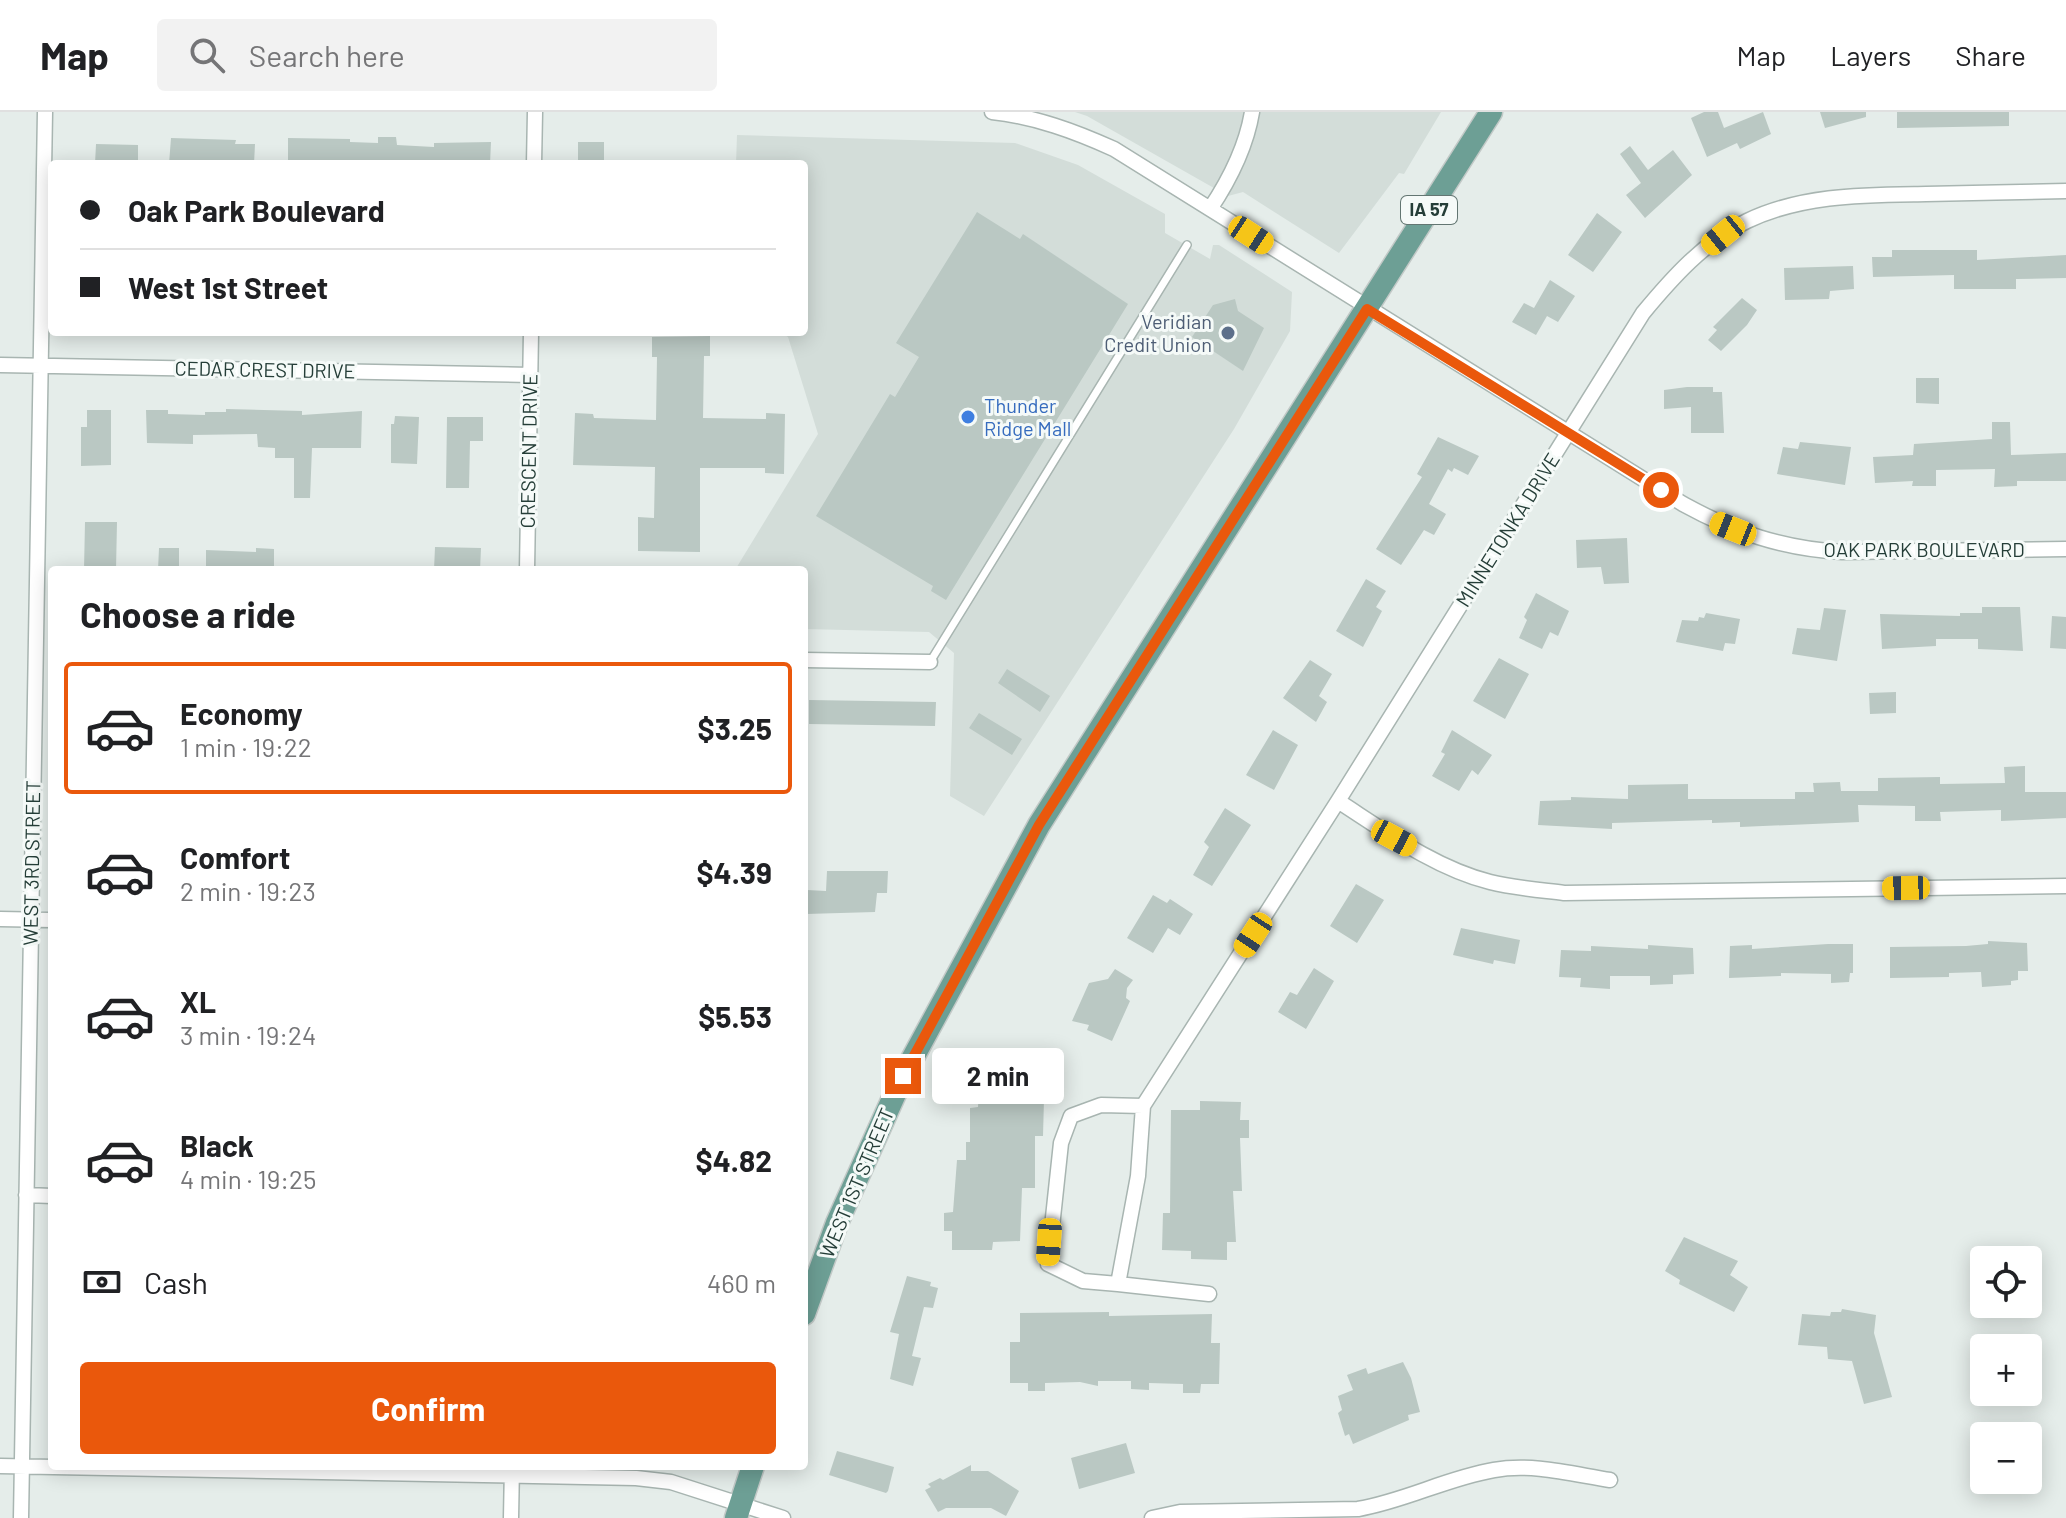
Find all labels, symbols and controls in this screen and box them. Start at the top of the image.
search box [157,19,717,91]
text: Map [40,32,109,78]
icon: search [185,33,229,77]
text: Search here [249,37,405,73]
text: Map [1736,38,1786,72]
text: Layers [1830,38,1911,72]
text: Share [1955,38,2026,72]
text: Oak Park Boulevard [128,192,385,228]
road number: IA 57 [1401,196,1457,224]
car [1697,211,1749,259]
car [1224,212,1278,258]
text: West 1st Street [128,269,328,305]
place label: Veridian Credit Union [1104,309,1212,356]
marker: Veridian Credit Union [1219,324,1237,342]
street label: CEDAR CREST DRIVE [174,355,356,383]
street label: CRESCENT DRIVE [515,373,541,529]
place label: Thunder Ridge Mall [984,393,1071,440]
marker: Thunder Ridge Mall [959,408,977,426]
street label: MINNETONKA DRIVE [1450,448,1564,611]
route start [1643,472,1679,508]
car [1706,509,1760,549]
street label: OAK PARK BOULEVARD [1823,537,2025,561]
text: Choose a ride [80,592,296,635]
icon: car [84,692,156,764]
text: Economy [180,695,303,731]
text: $3.25 [698,710,772,746]
text: 1 min · 19:22 [180,731,312,762]
street label: WEST 3RD STREET [18,780,44,946]
car [1367,816,1421,860]
icon: car [84,836,156,908]
text: Comfort [180,839,290,875]
text: $4.39 [696,854,772,890]
text: 2 min · 19:23 [180,875,316,906]
car [1882,876,1930,900]
car [1230,908,1276,962]
icon: car [84,980,156,1052]
text: XL [180,983,216,1019]
text: $5.53 [698,998,772,1034]
text: 3 min · 19:24 [180,1019,316,1050]
callout: 2 min [931,1048,1063,1104]
route end [885,1058,921,1094]
text: 2 min [967,1060,1029,1091]
street label: WEST 1ST STREET [814,1104,898,1261]
icon: car [84,1124,156,1196]
text: Black [180,1127,254,1163]
text: $4.82 [696,1142,772,1178]
text: 4 min · 19:25 [180,1163,316,1194]
car [1035,1217,1063,1267]
map controls [1970,1246,2042,1494]
button: locate [1970,1246,2042,1318]
icon: cash [80,1260,124,1304]
text: Cash [144,1264,208,1300]
text: 460 m [707,1267,776,1298]
button: + [1970,1334,2042,1406]
button: Confirm [80,1362,776,1454]
button: − [1970,1422,2042,1494]

